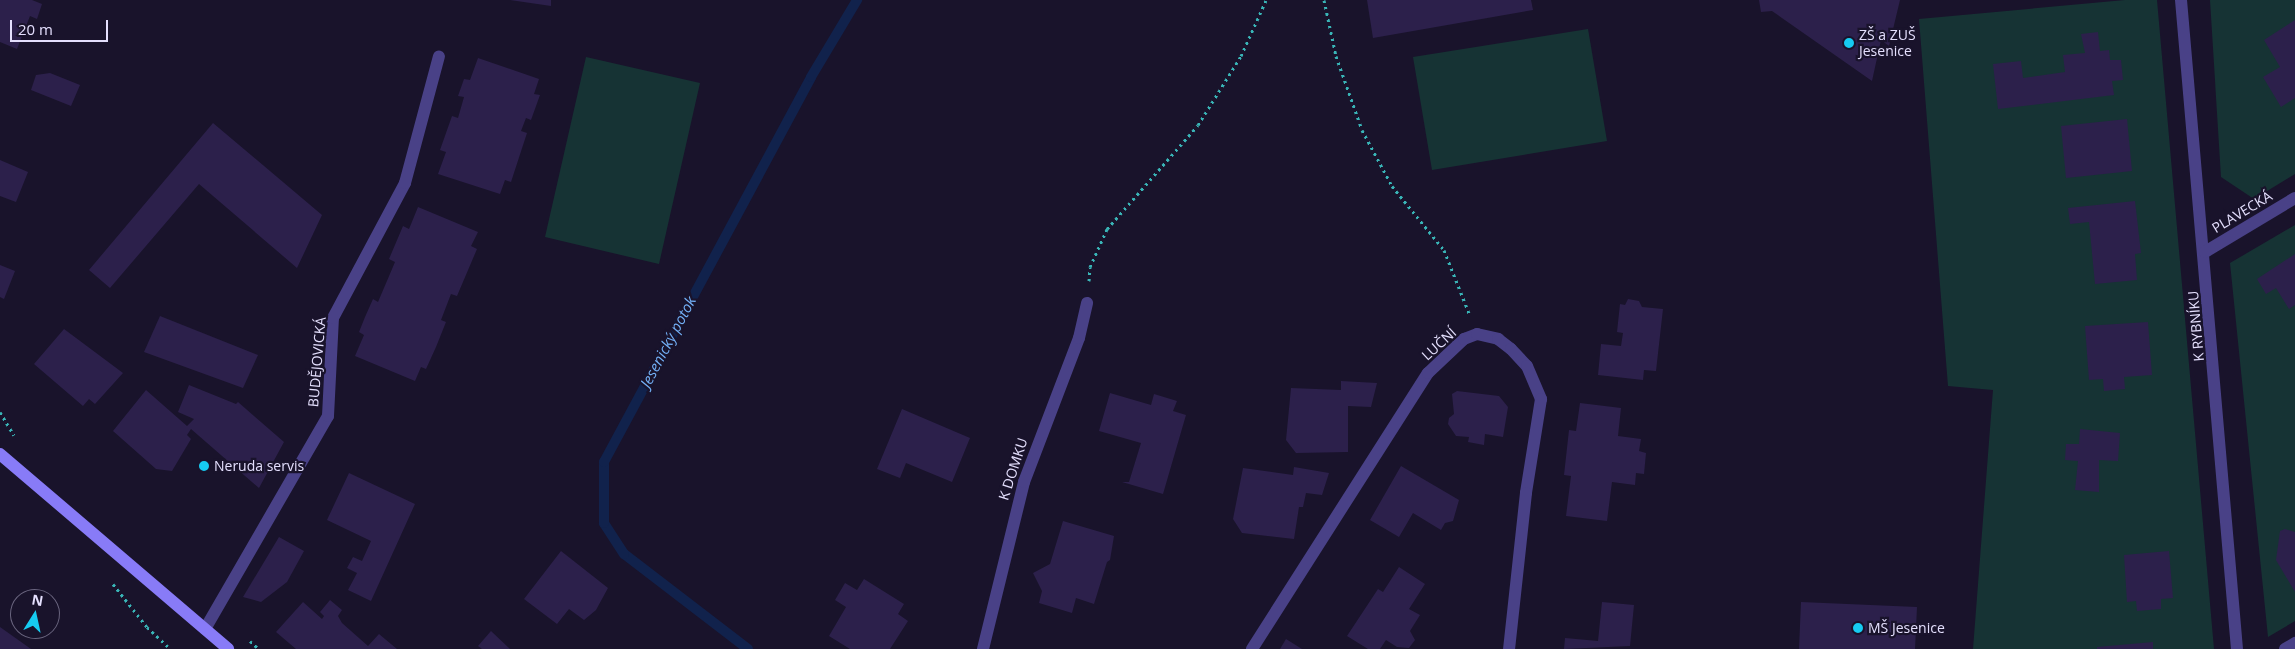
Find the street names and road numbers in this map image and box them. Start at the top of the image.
street label: PLAVECKÁ [2209,188,2275,236]
street label: K RYBNÍKU [2185,290,2207,362]
street label: BUDĚJOVICKÁ [305,316,329,408]
street label: LUČNÍ [1418,324,1460,364]
street label: K DOMKU [995,436,1031,502]

